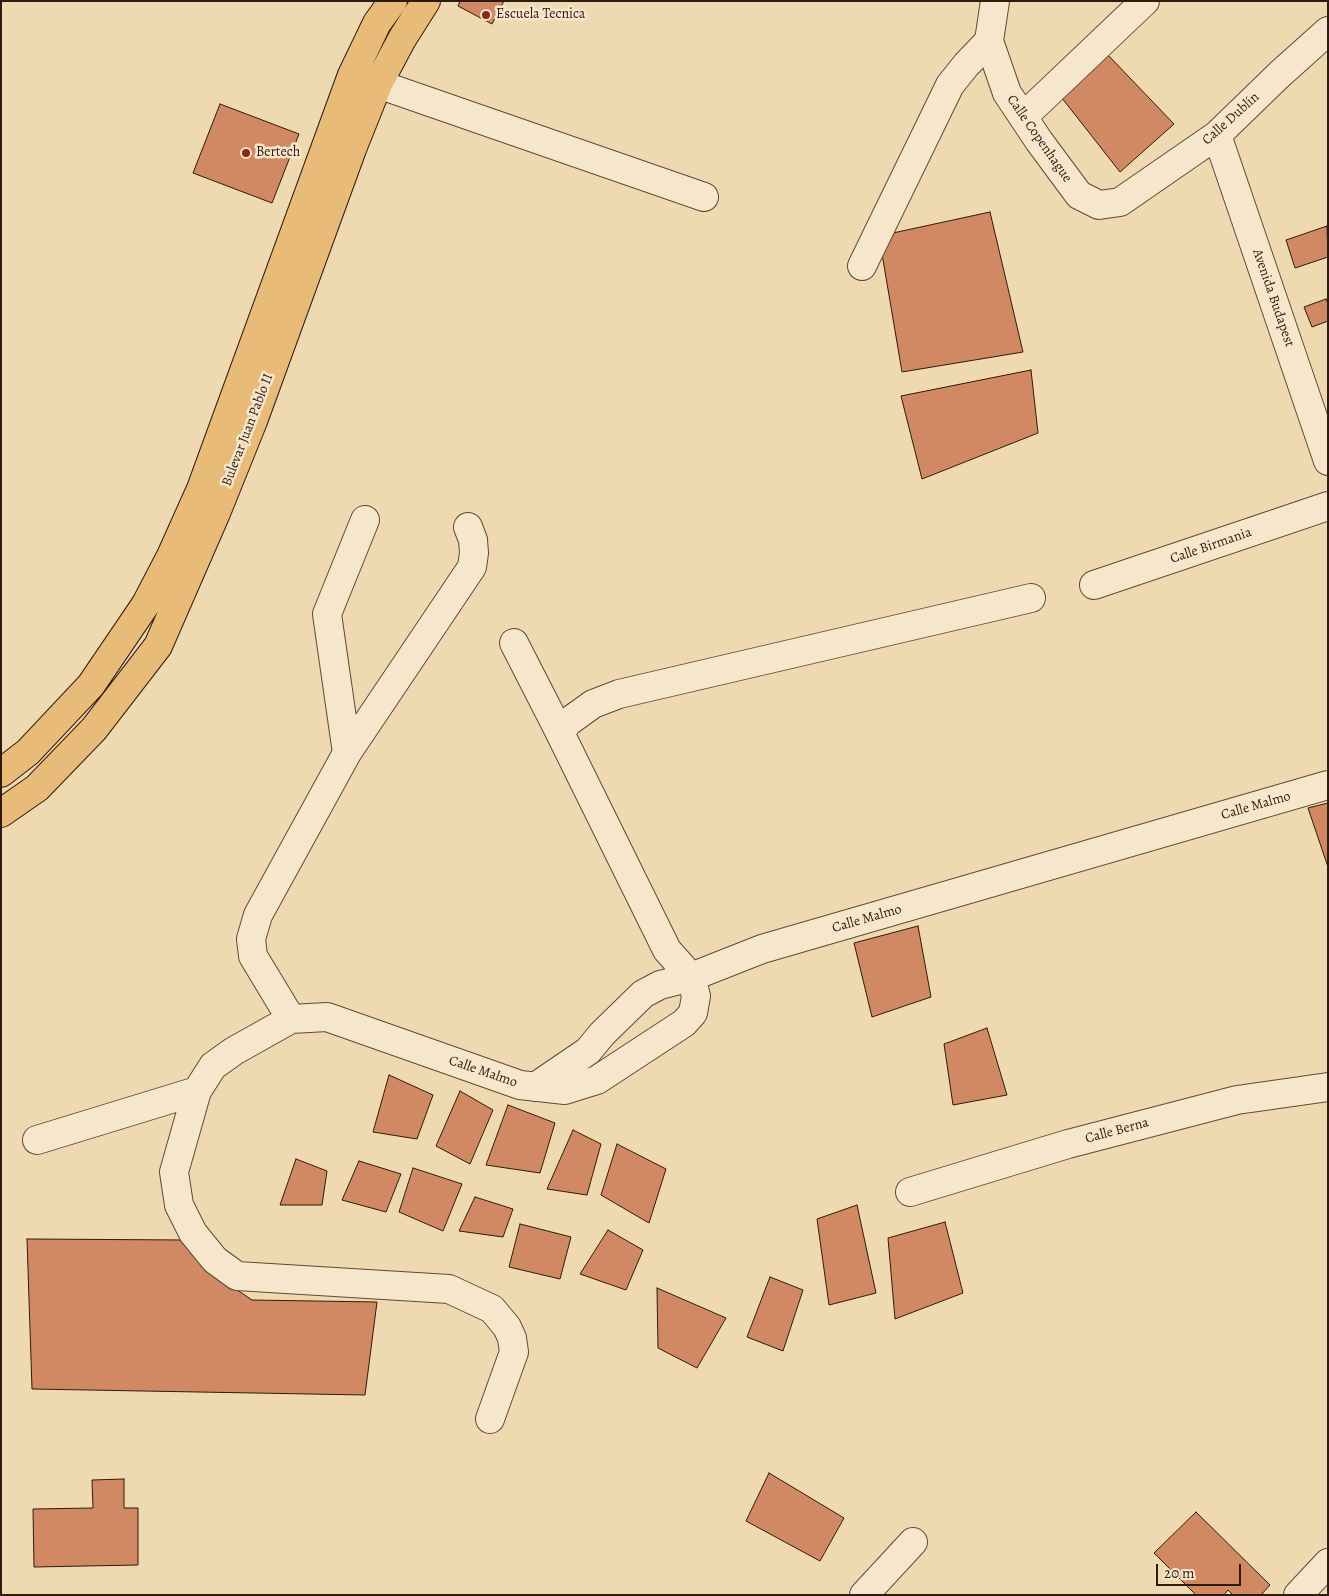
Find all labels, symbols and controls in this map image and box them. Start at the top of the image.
place label: Escuela Tecnica [496,7,585,23]
marker: Escuela Tecnica [480,9,492,21]
street label: Calle Dublín [1199,89,1263,149]
street label: Calle Copenhague [1003,92,1075,186]
place label: Bertech [256,145,300,161]
marker: Bertech [240,147,252,159]
street label: Avenida Budapest [1248,247,1298,349]
street label: Bulevar Juan Pablo II [219,371,277,489]
street label: Calle Birmania [1168,524,1254,568]
street label: Calle Malmo [1219,788,1293,824]
street label: Calle Malmo [830,901,904,937]
street label: Calle Malmo [446,1052,520,1092]
street label: Calle Berna [1083,1114,1151,1148]
scale bar [1159,1554,1244,1586]
text: 20 m [1164,1563,1195,1583]

